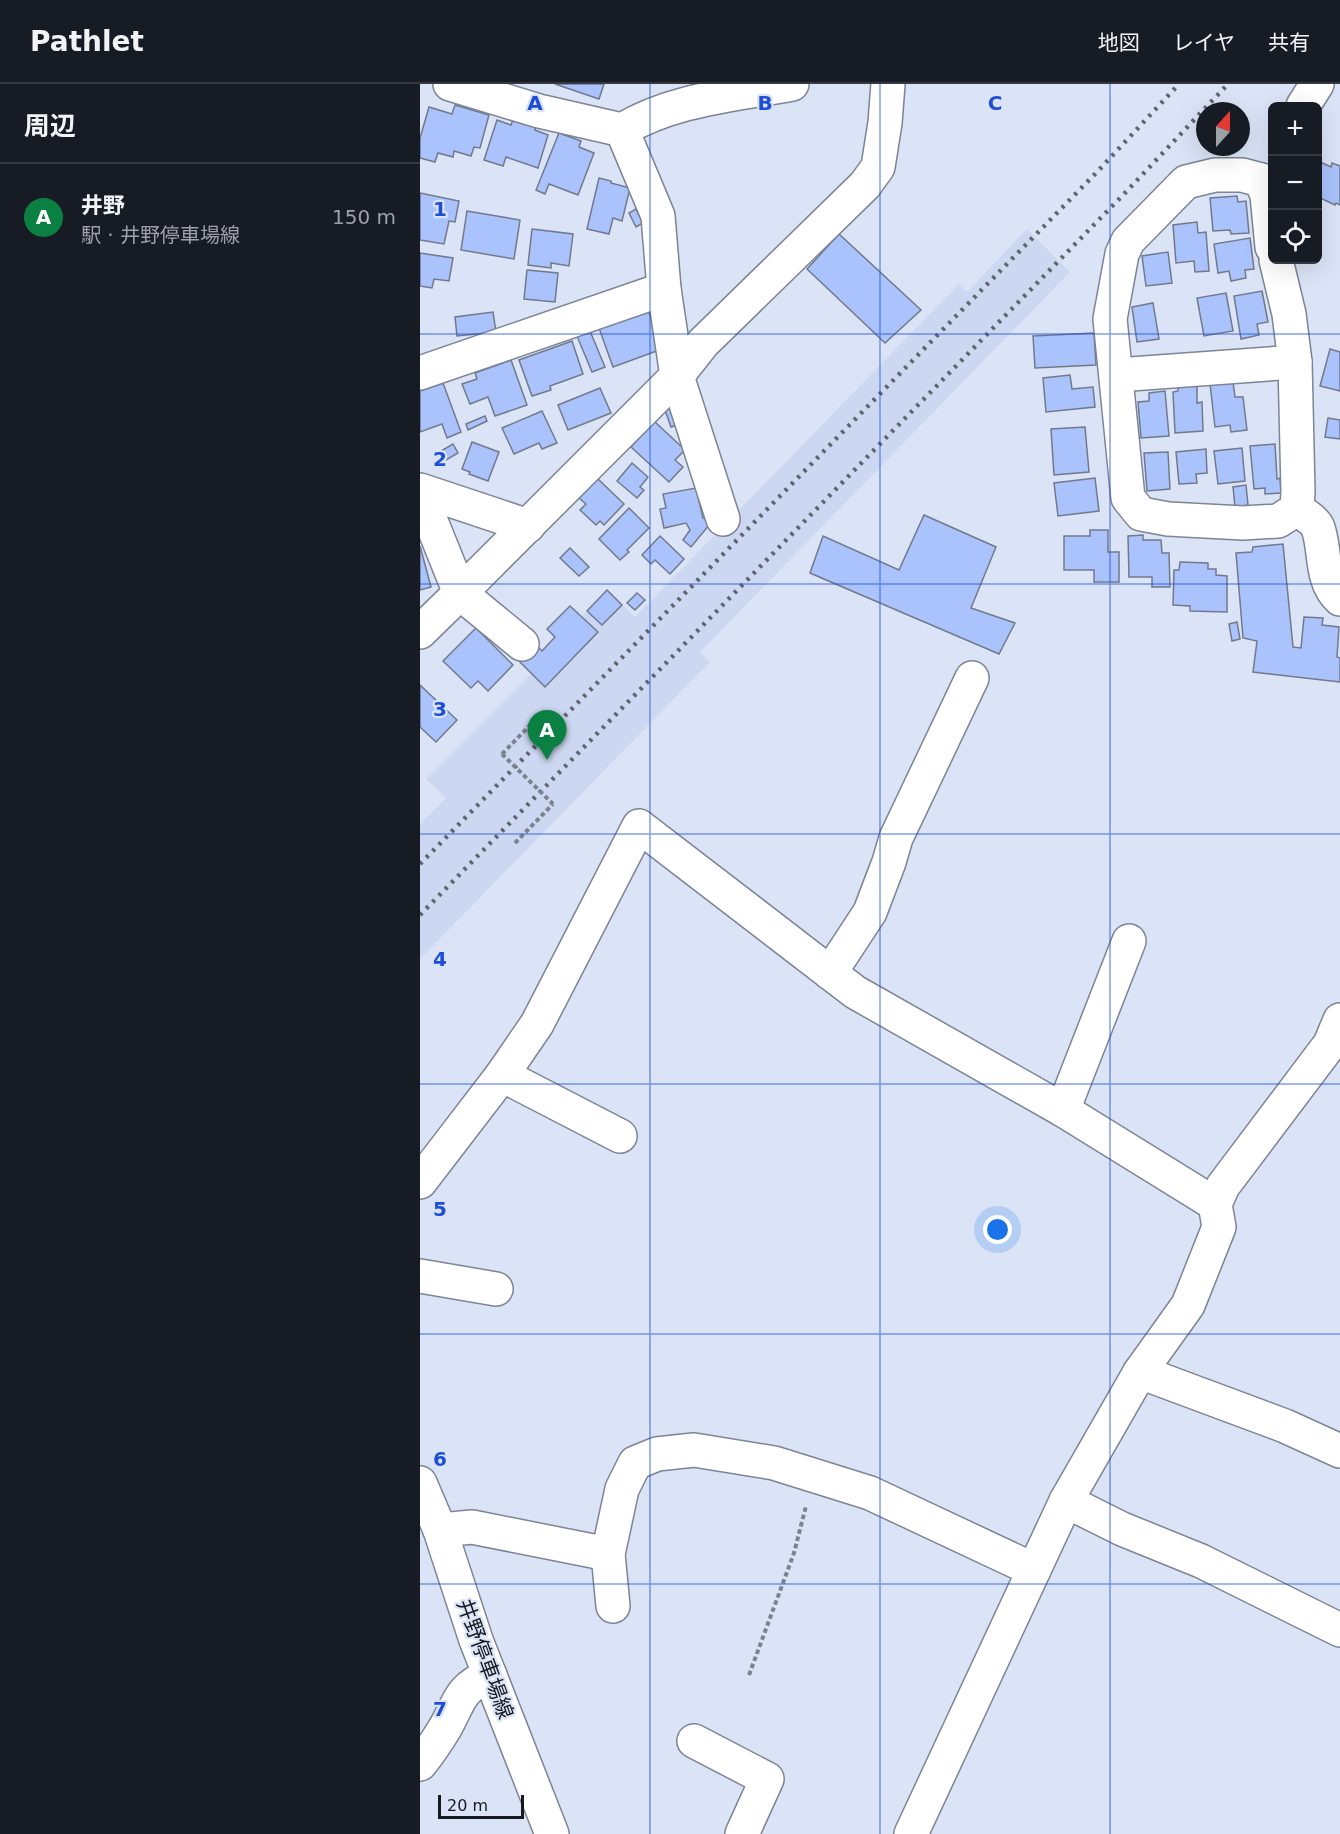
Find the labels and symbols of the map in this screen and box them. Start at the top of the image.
text: A [527,91,543,115]
text: B [757,91,773,115]
text: C [988,91,1002,115]
north arrow [1196,102,1250,156]
text: 1 [433,197,447,221]
text: 2 [433,447,447,471]
text: 3 [433,697,447,721]
pin: A [528,710,566,760]
text: 4 [433,947,447,971]
text: 5 [433,1197,447,1221]
your location [983,1215,1012,1244]
text: 6 [433,1447,447,1471]
street label: 井野停車場線 [452,1596,518,1722]
text: 7 [433,1697,447,1721]
scale bar [438,1792,524,1820]

